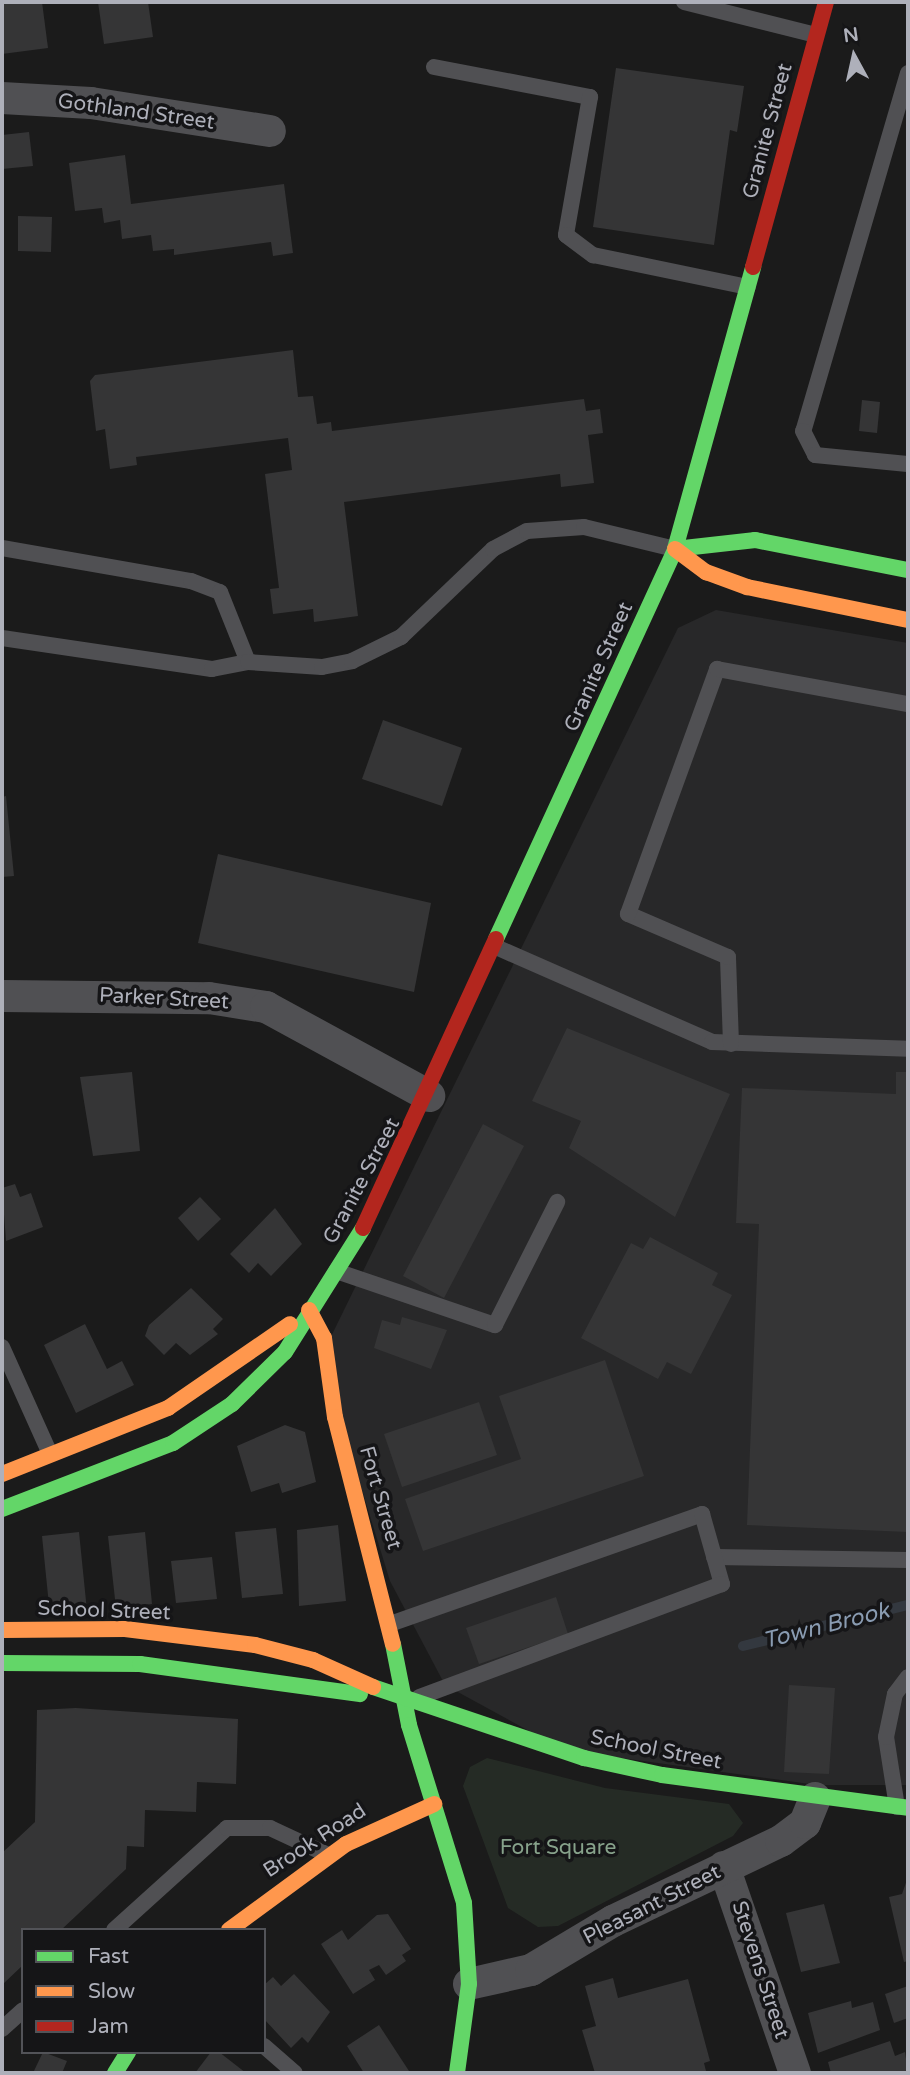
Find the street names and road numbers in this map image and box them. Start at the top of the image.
street label: Granite Street [738,61,798,201]
street label: Gothland Street [56,89,216,135]
street label: Granite Street [559,598,639,736]
street label: Parker Street [98,983,230,1015]
street label: Granite Street [318,1114,406,1248]
street label: Fort Street [353,1443,407,1553]
street label: School Street [37,1596,171,1626]
street label: School Street [588,1725,724,1775]
street label: Brook Road [259,1798,371,1884]
street label: Pleasant Street [579,1860,725,1950]
street label: Stevens Street [726,1898,794,2042]

